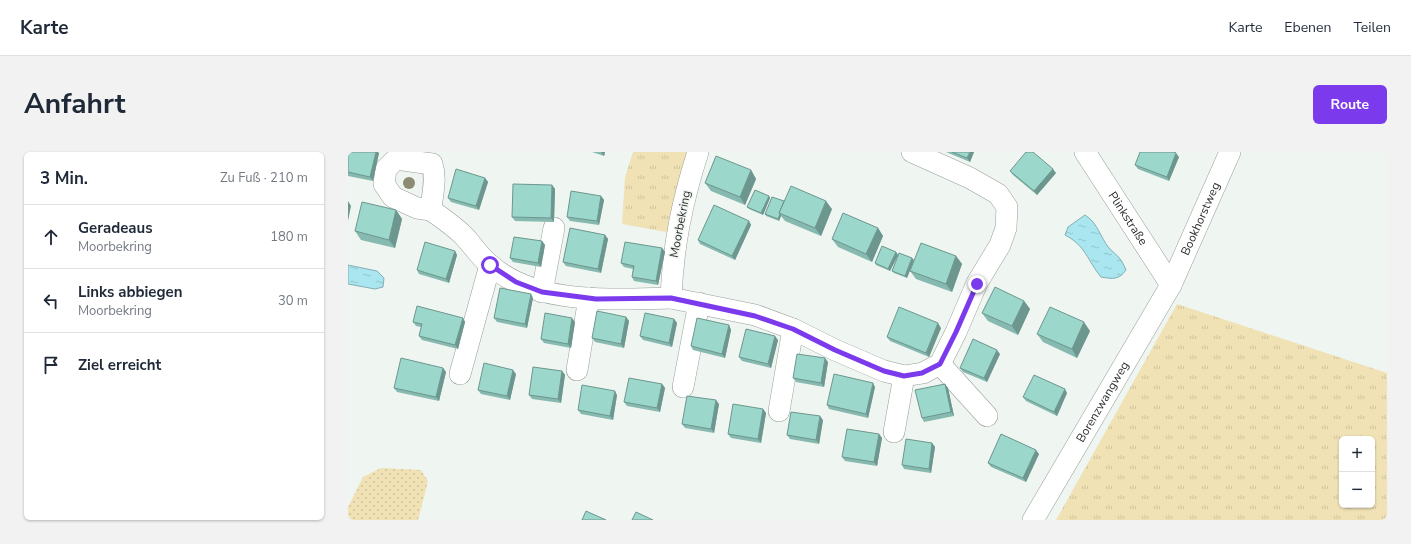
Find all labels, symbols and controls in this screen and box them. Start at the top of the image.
text: Karte [20,15,69,41]
text: Karte [1229,18,1262,37]
text: Ebenen [1284,18,1331,37]
text: Teilen [1353,18,1391,37]
text: Anfahrt [24,85,125,123]
button: Route [1313,85,1387,124]
text: 3 Min. [40,167,88,190]
text: Zu Fuß · 210 m [220,169,308,187]
street label: Bookhorstweg [1177,180,1224,258]
street label: Plinkstraße [1105,188,1151,248]
street label: Moorbekring [666,189,694,259]
text: Geradeaus [78,218,153,238]
icon: ahead [40,226,62,248]
text: 180 m [270,228,308,246]
text: Moorbekring [78,238,152,256]
route start [481,256,499,274]
route end [968,275,986,293]
text: Links abbiegen [78,282,182,302]
icon: left [40,290,62,312]
text: 30 m [278,292,308,310]
text: Moorbekring [78,302,152,320]
icon: arrive [40,354,62,376]
text: Ziel erreicht [78,355,161,375]
street label: Borenzwangweg [1072,358,1132,445]
map controls [1339,436,1375,508]
button: + [1339,436,1375,472]
button: − [1339,472,1375,508]

